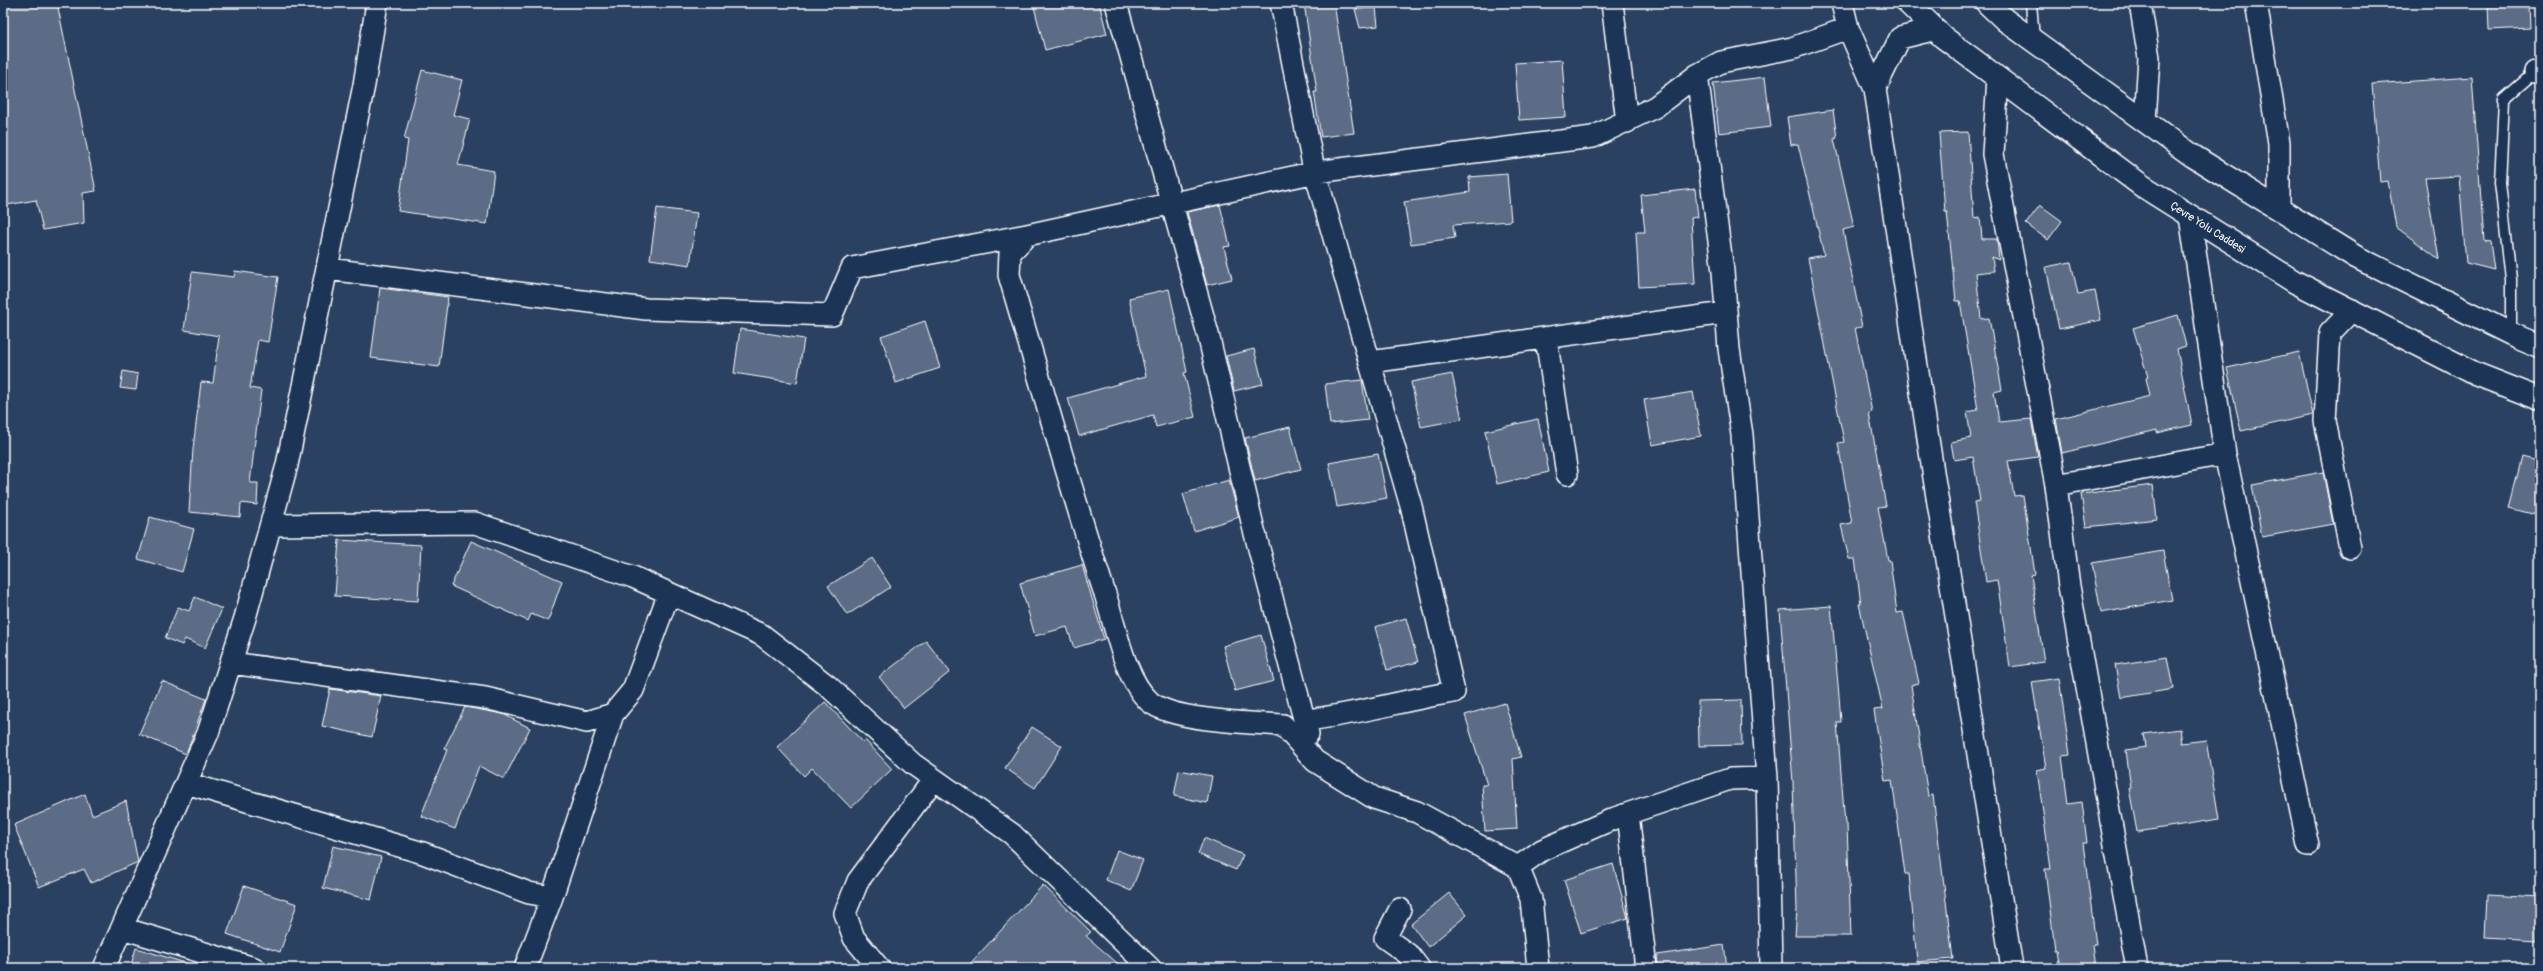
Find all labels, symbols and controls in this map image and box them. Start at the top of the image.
street label: Çevre Yolu Caddesi [2168,199,2247,256]

